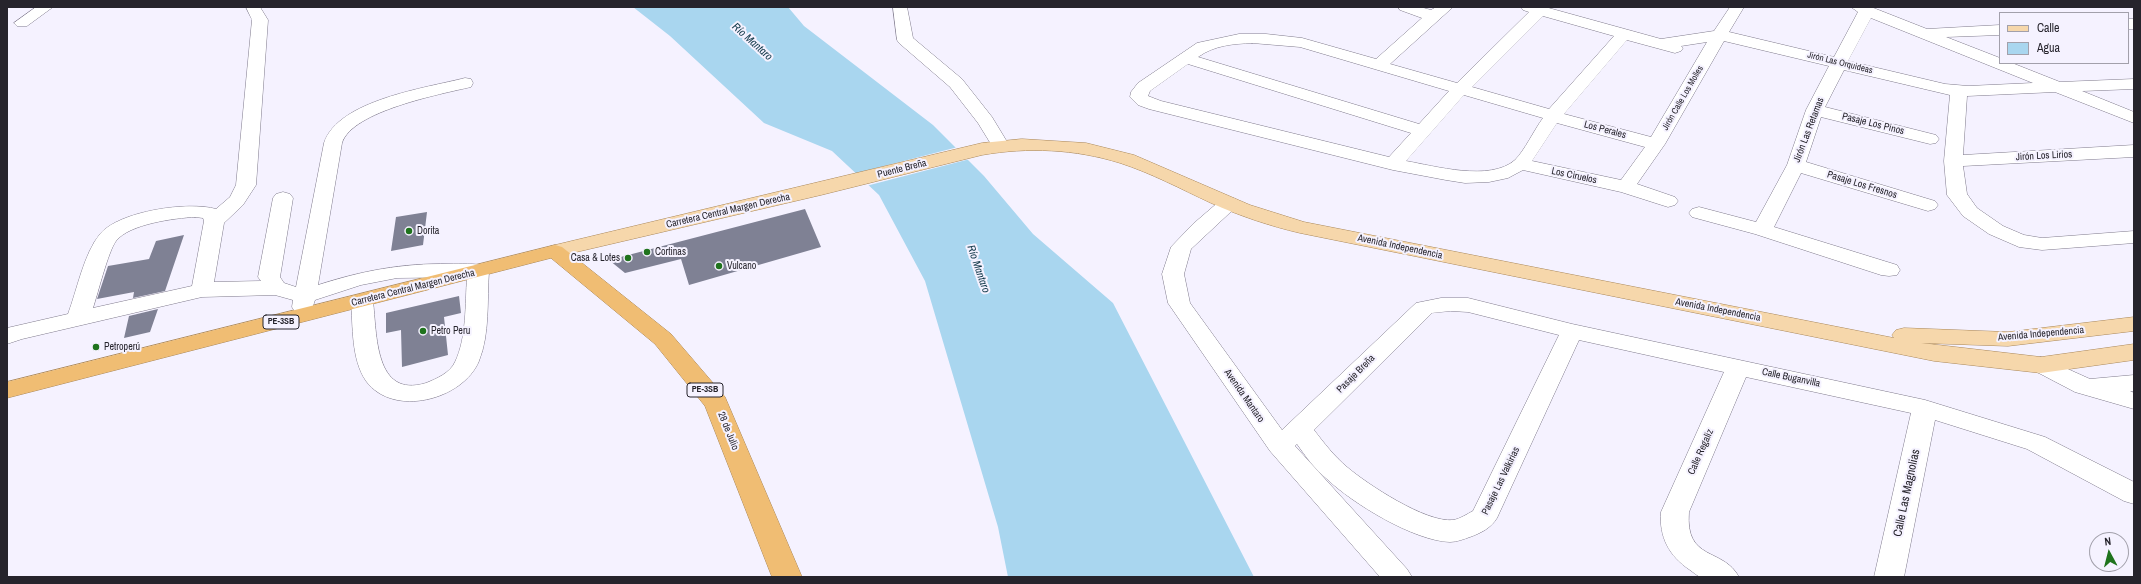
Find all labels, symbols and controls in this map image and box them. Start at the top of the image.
legend [1999,12,2129,64]
water label: Río Mantaro [729,20,775,64]
text: Calle [2037,20,2059,36]
text: Agua [2037,40,2060,56]
street label: Jirón Las Orquideas [1806,50,1874,76]
street label: Jirón Calle Los Molles [1660,64,1706,132]
street label: Jirón Las Retamas [1791,96,1827,164]
street label: Pasaje Los Pinos [1841,110,1905,138]
street label: Los Perales [1583,119,1627,141]
street label: Jirón Los Lirios [2015,149,2073,163]
street label: Puente Breña [876,157,928,181]
street label: Los Ciruelos [1550,165,1598,187]
street label: Pasaje Los Fresnos [1826,169,1898,201]
street label: Carretera Central Margen Derecha [665,191,791,231]
place label: Dorita [417,225,439,237]
marker: Dorita [404,226,414,236]
street label: Avenida Independencia [1356,232,1444,262]
water label: Río Mantaro [964,243,992,295]
place label: Cortinas [655,246,686,258]
marker: Cortinas [642,247,652,257]
place label: Casa & Lotes [571,252,620,264]
marker: Casa & Lotes [623,253,633,263]
place label: Vulcano [727,260,756,272]
marker: Vulcano [714,261,724,271]
street label: Carretera Central Margen Derecha [350,267,476,309]
street label: Avenida Independencia [1674,296,1762,324]
road number: PE-3SB [263,315,299,329]
street label: Avenida Independencia [1997,324,2085,344]
place label: Petro Peru [431,325,470,337]
marker: Petro Peru [418,326,428,336]
place label: Petroperú [104,341,140,353]
marker: Petroperú [91,342,101,352]
street label: Pasaje Breña [1334,352,1378,396]
street label: Calle Buganvilla [1761,366,1821,390]
street label: Avenida Mantaro [1221,367,1267,425]
road number: PE-3SB [687,383,723,397]
street label: 28 de Julio [715,410,741,452]
street label: Calle Regaliz [1686,427,1716,477]
street label: Pasaje Las Valkirias [1479,445,1523,517]
street label: Calle Las Magnolias [1891,448,1923,538]
north arrow [2089,532,2129,572]
text: N [2104,534,2112,548]

